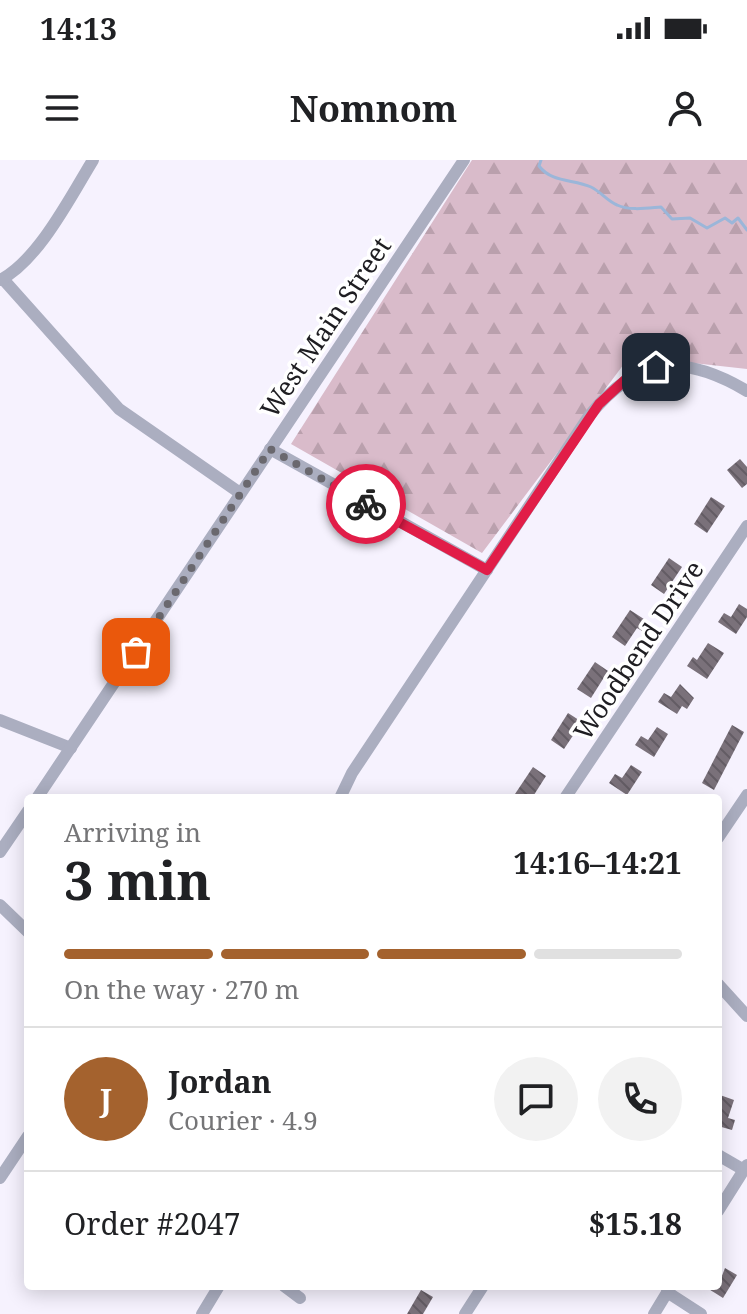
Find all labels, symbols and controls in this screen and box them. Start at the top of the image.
text: 14:13 [40,8,117,49]
text: Nomnom [290,84,457,133]
icon: menu [40,86,84,130]
icon: person [663,86,707,130]
street label: West Main Street [251,230,399,424]
pin [622,333,690,401]
icon: home [634,345,678,389]
courier [326,464,406,544]
icon: bike [344,482,388,526]
street label: Woodbend Drive [565,553,711,747]
pin [102,618,170,686]
icon: bag [114,630,158,674]
text: Arriving in [64,814,201,850]
text: 14:16–14:21 [513,842,682,883]
text: 3 min [64,844,211,915]
text: On the way · 270 m [64,971,299,1007]
button: chat [494,1057,578,1141]
button: phone [598,1057,682,1141]
text: Jordan [168,1061,271,1102]
text: J [100,1079,112,1120]
text: Courier · 4.9 [168,1102,318,1138]
text: Order #2047 [64,1203,241,1244]
text: $15.18 [588,1203,682,1244]

